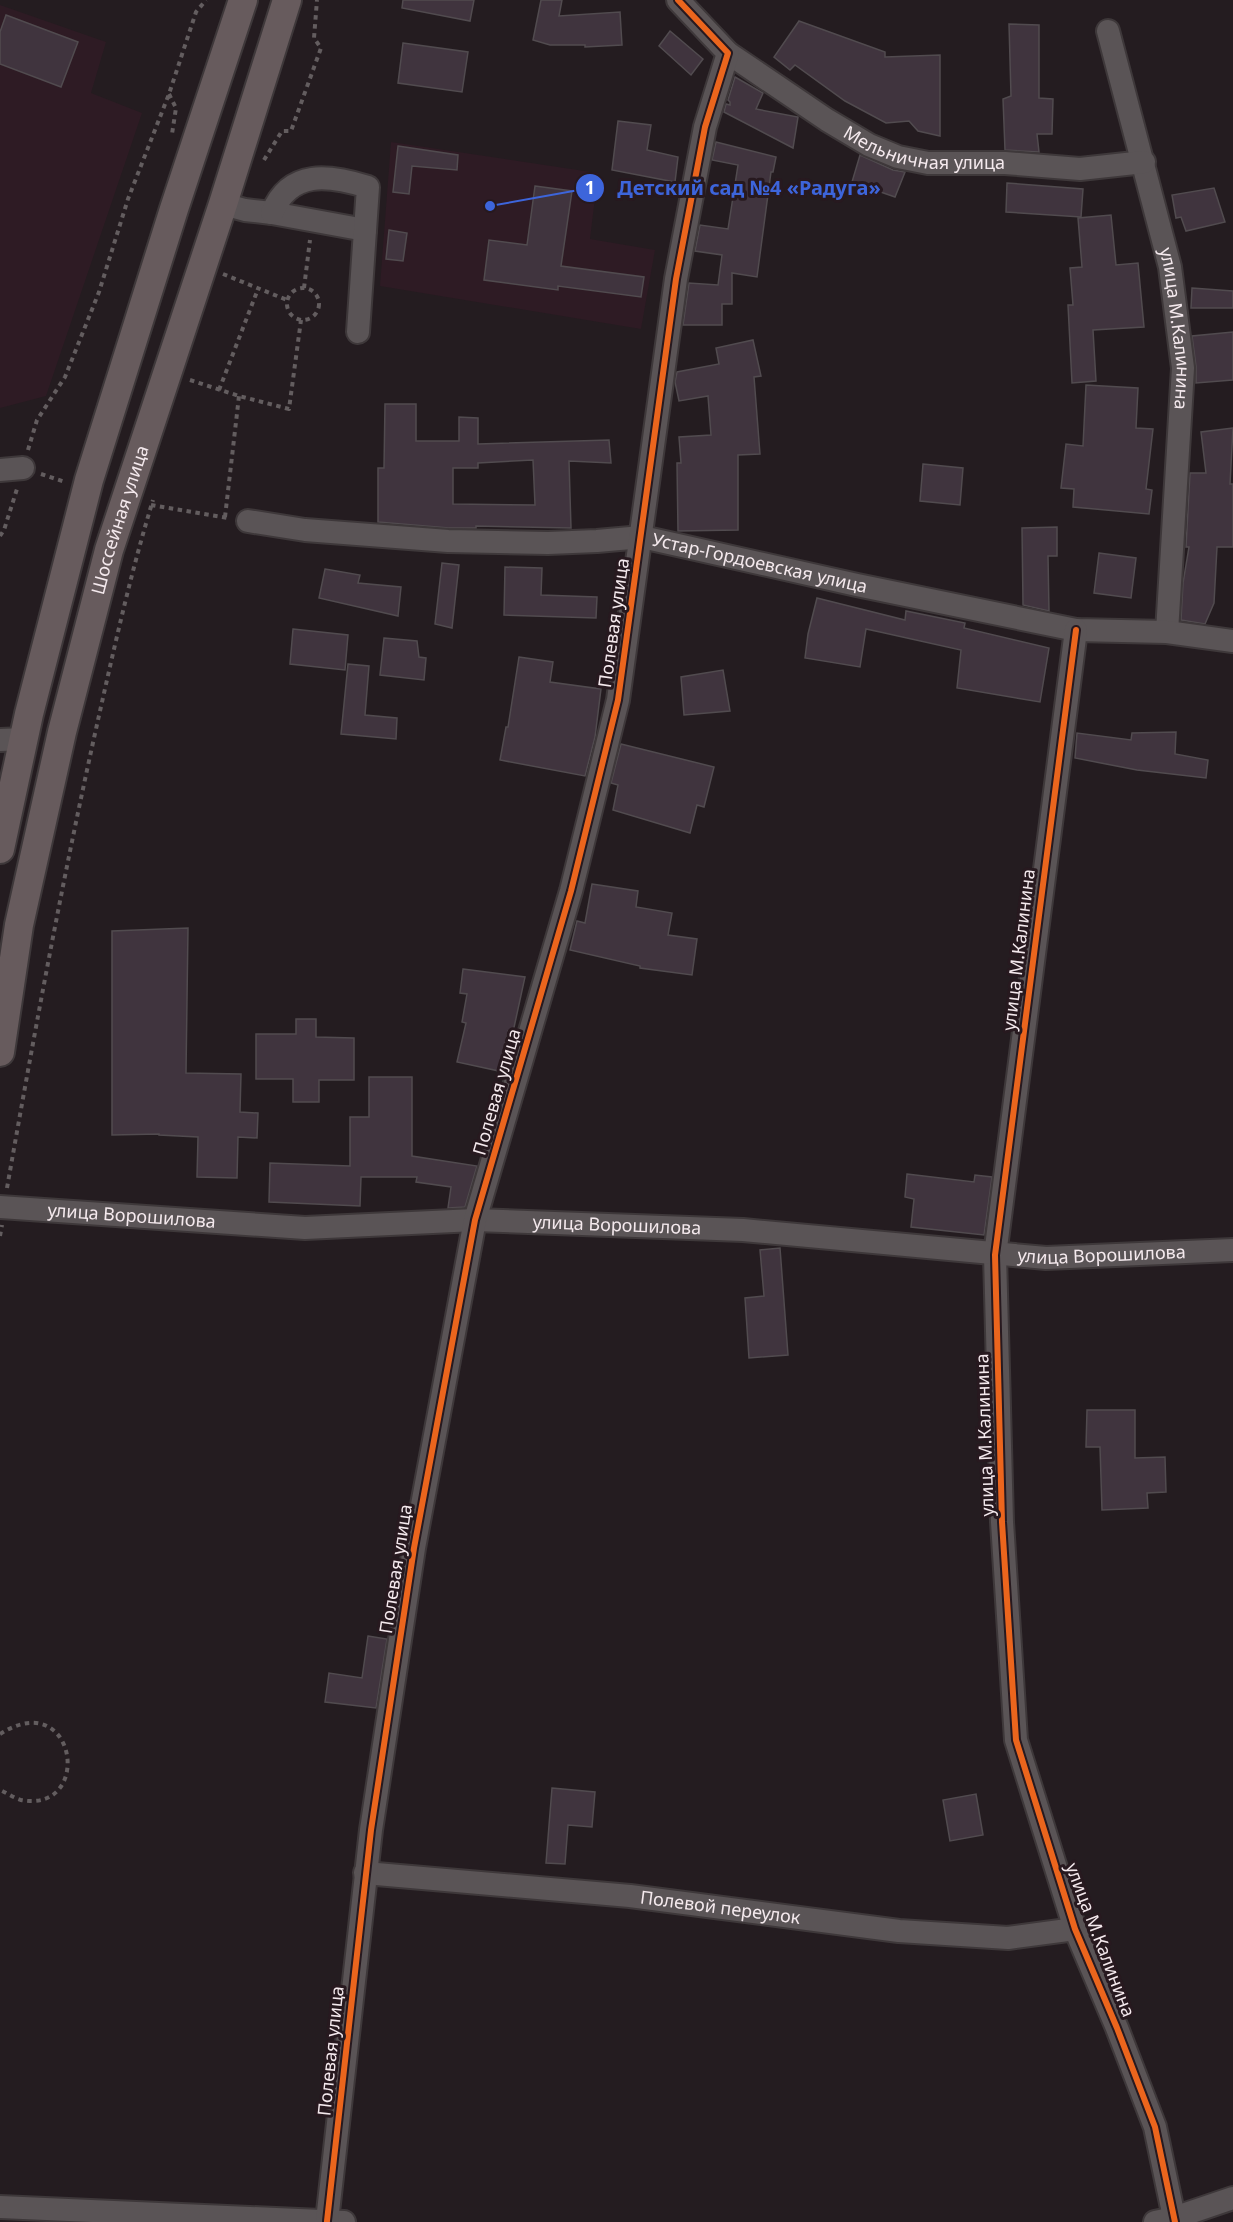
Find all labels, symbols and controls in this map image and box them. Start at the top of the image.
street label: Мельничная улица [839,120,1005,174]
callout: Детский сад №4 «Радуга» [575,169,893,207]
text: Детский сад №4 «Радуга» [617,174,881,201]
text: 1 [585,175,595,199]
street label: улица М.Калинина [1154,245,1196,410]
street label: Шоссейная улица [85,442,154,597]
street label: Устар-Гордоевская улица [650,527,870,598]
street label: Полевая улица [592,557,634,689]
street label: улица М.Калинина [996,868,1040,1032]
street label: Полевая улица [466,1026,526,1158]
street label: улица Ворошилова [47,1197,217,1233]
street label: улица Ворошилова [532,1209,702,1239]
street label: улица Ворошилова [1016,1239,1186,1269]
street label: улица М.Калинина [969,1353,999,1517]
street label: Полевая улица [373,1502,417,1635]
street label: улица М.Калинина [1061,1859,1141,2020]
street label: Полевой переулок [639,1884,802,1929]
street label: Полевая улица [311,1985,349,2117]

